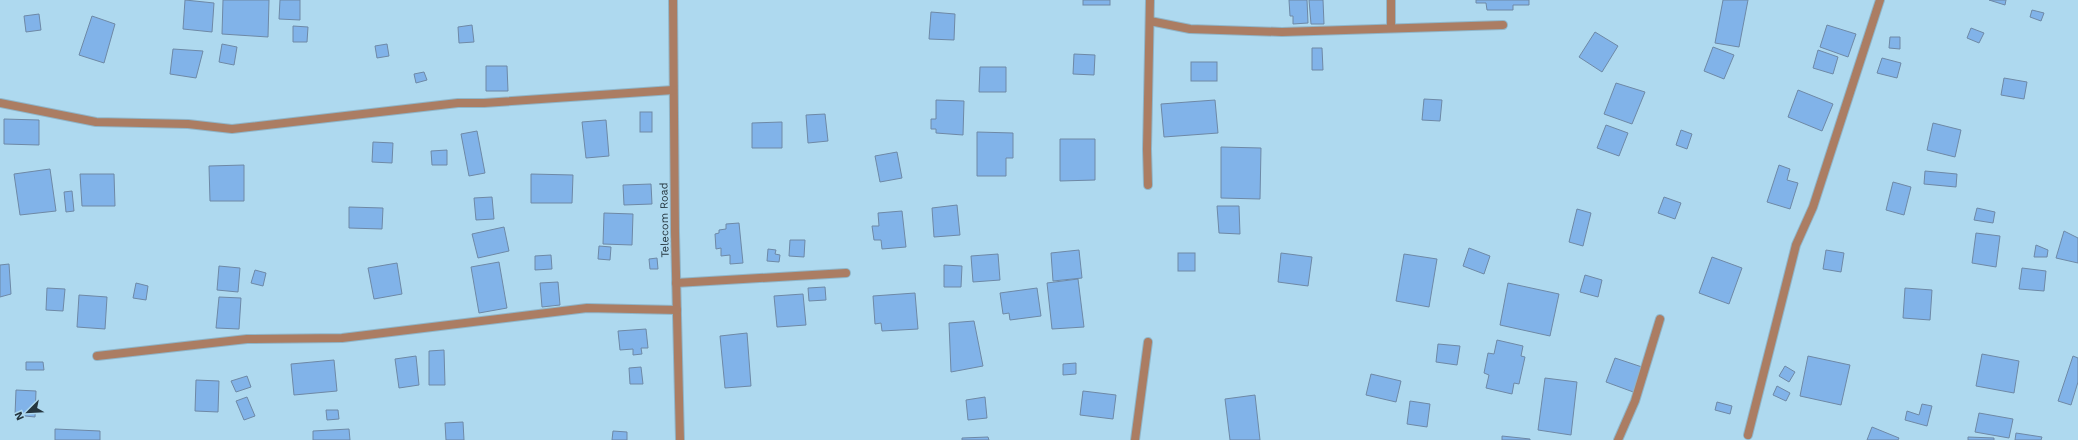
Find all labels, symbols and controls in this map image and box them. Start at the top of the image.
street label: Telecom Road [657,182,672,258]
north arrow [8,392,48,432]
text: N [12,409,27,422]

